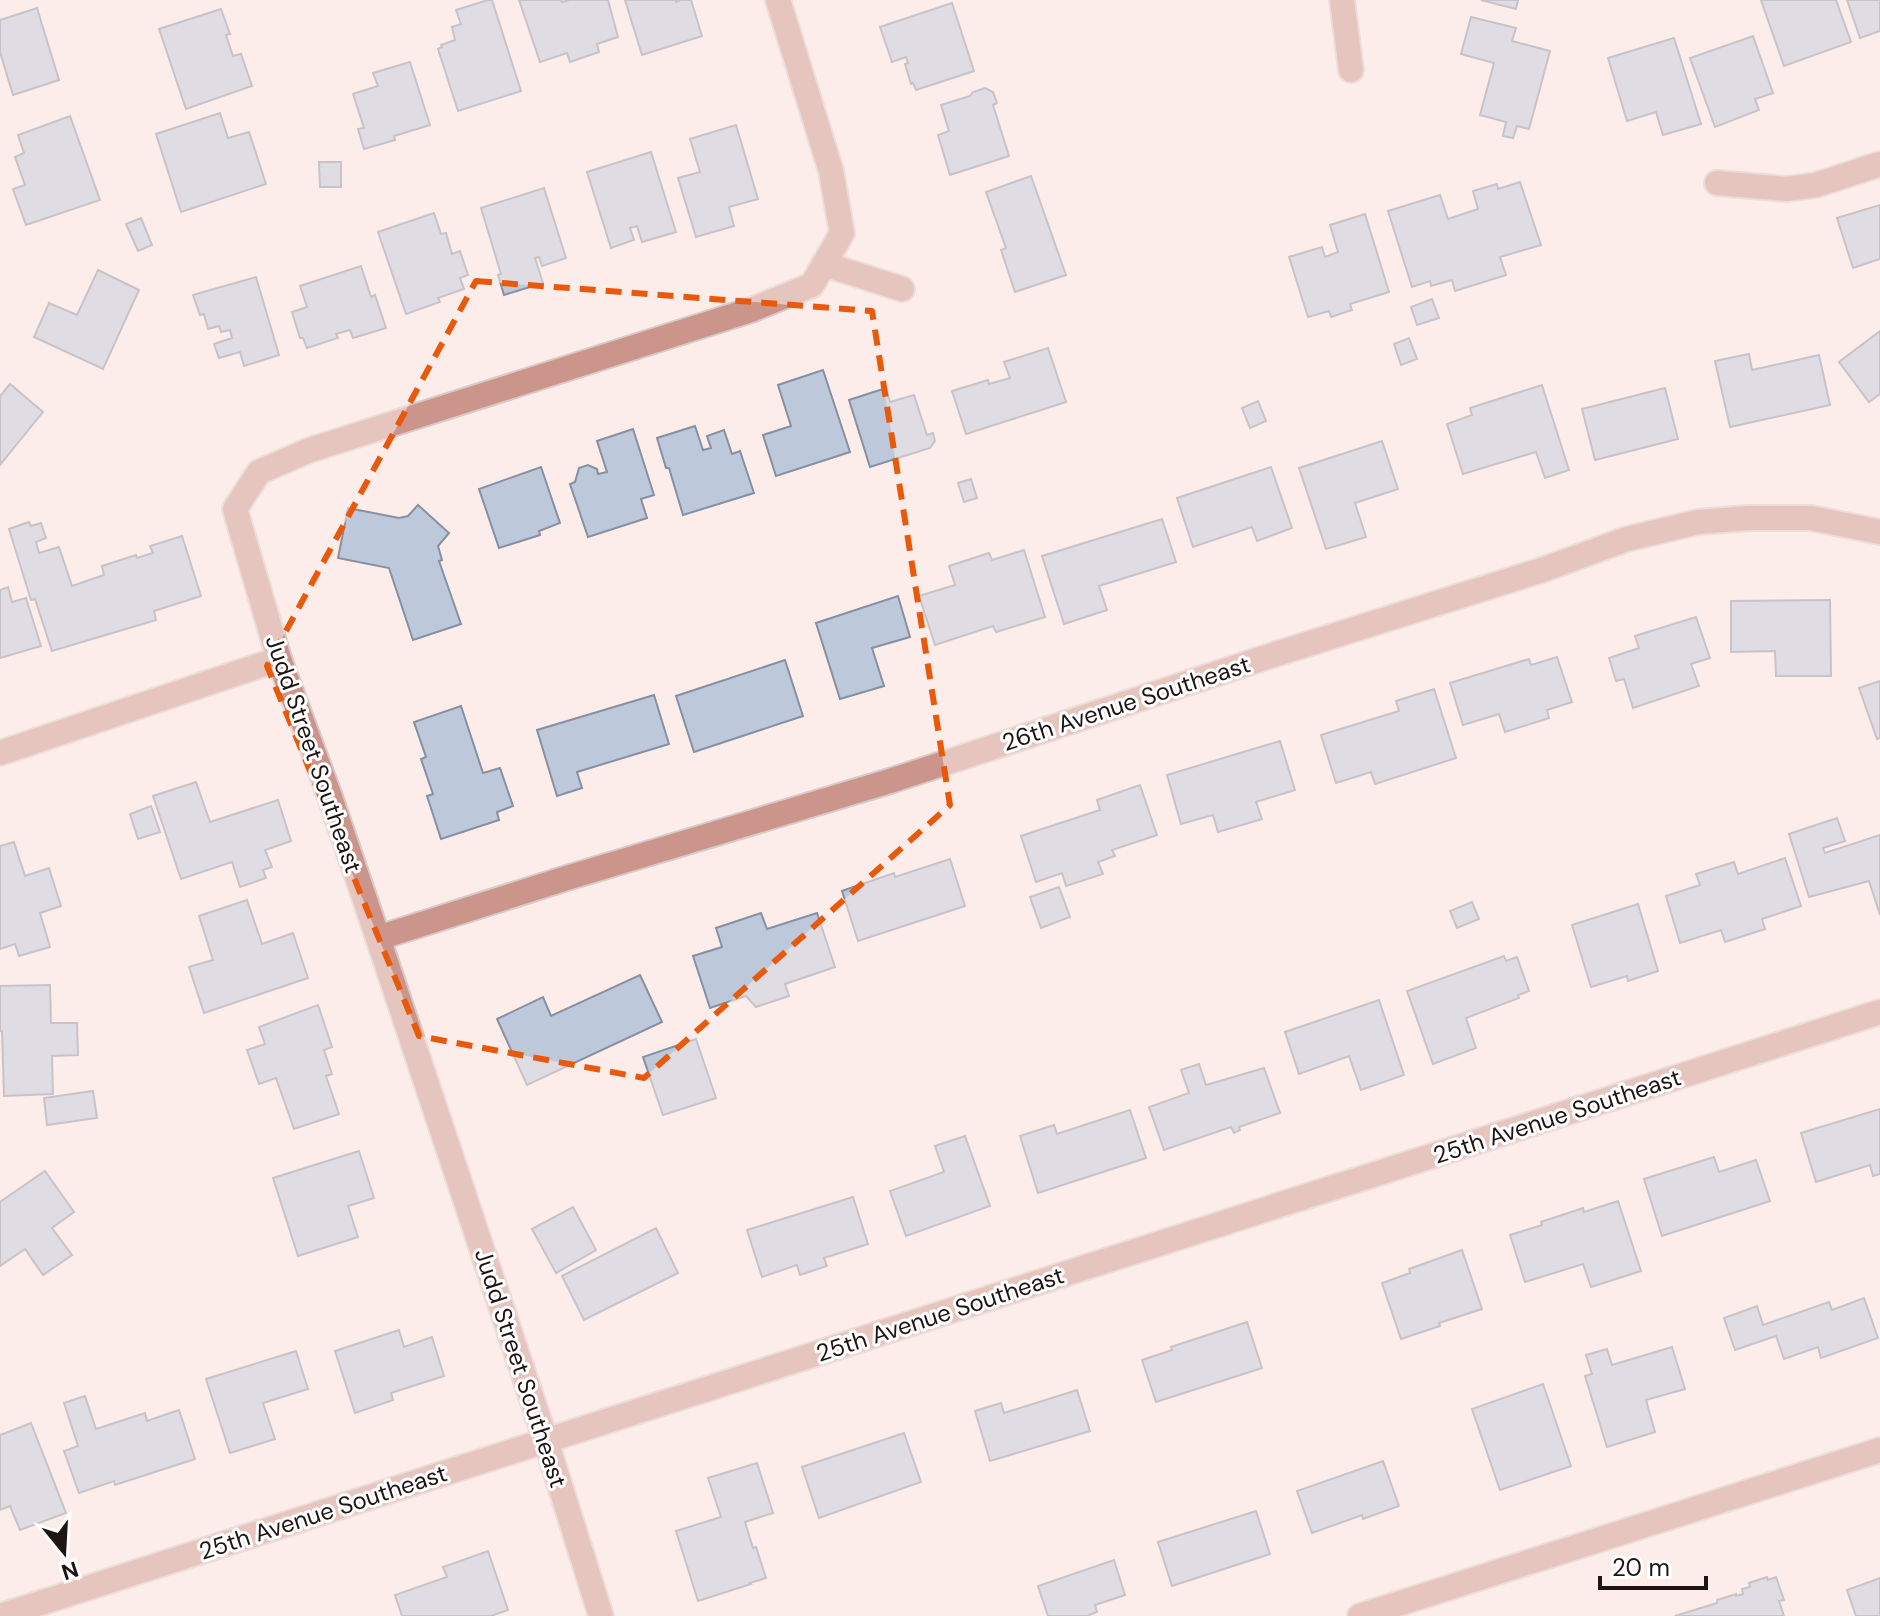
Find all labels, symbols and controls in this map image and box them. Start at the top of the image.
street label: Judd Street Southeast [259,631,369,877]
street label: 26th Avenue Southeast [998,648,1254,758]
street label: 25th Avenue Southeast [1429,1061,1685,1171]
street label: Judd Street Southeast [468,1245,574,1491]
street label: 25th Avenue Southeast [812,1259,1068,1369]
street label: 25th Avenue Southeast [195,1457,451,1567]
north arrow [24,1512,104,1592]
scale bar [1600,1540,1706,1590]
text: 20 m [1612,1552,1670,1583]
text: N [58,1554,82,1587]

